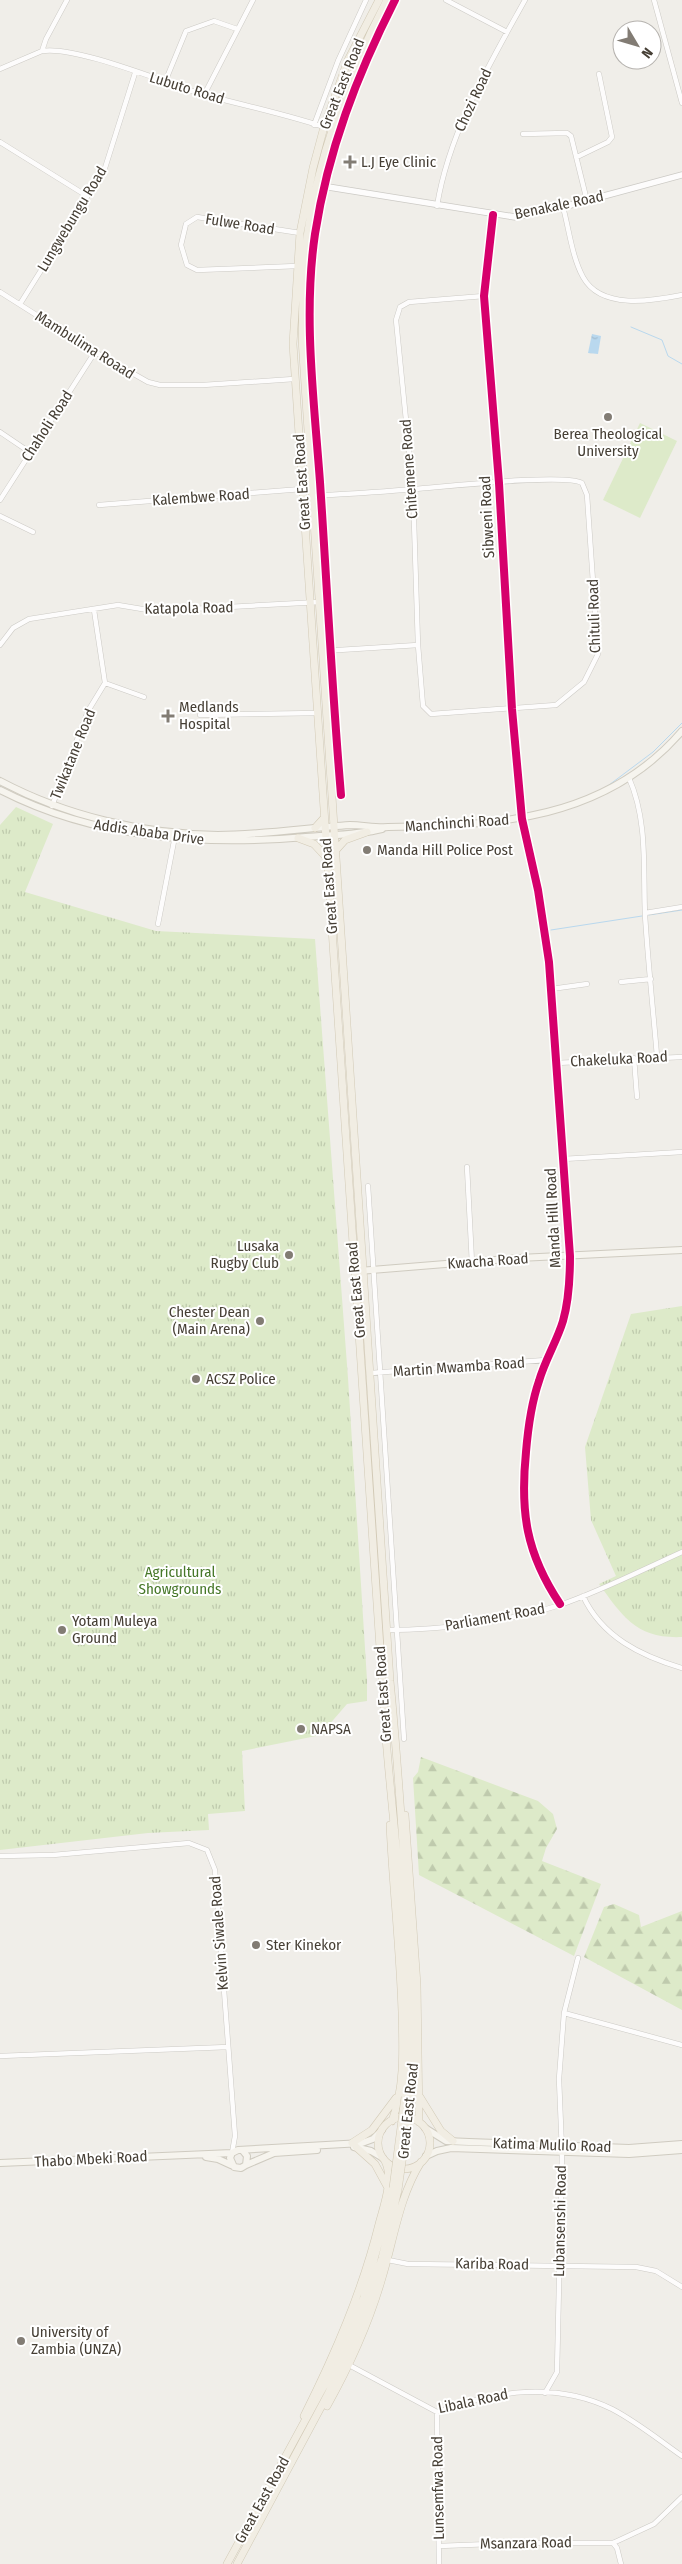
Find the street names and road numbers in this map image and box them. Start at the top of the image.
street label: Great East Road [316,36,368,132]
street label: Chozi Road [451,66,495,134]
street label: Lubuto Road [147,68,227,108]
street label: Lungwebungu Road [33,163,111,275]
street label: Benakale Road [513,187,605,223]
street label: Fulwe Road [204,210,276,238]
street label: Mambulima Roaad [32,307,138,383]
street label: Chaholi Road [17,387,77,465]
street label: Chitemene Road [397,418,421,520]
street label: Great East Road [290,433,314,531]
street label: Sibweni Road [476,475,498,559]
street label: Kalembwe Road [152,485,250,509]
street label: Chituli Road [584,579,604,653]
street label: Katapola Road [144,598,234,618]
street label: Twikatane Road [47,706,99,802]
street label: Manchinchi Road [404,810,510,836]
street label: Addis Ababa Drive [93,815,205,849]
street label: Great East Road [317,837,341,935]
street label: Chakeluka Road [570,1047,668,1071]
street label: Manda Hill Road [541,1167,565,1269]
street label: Great East Road [343,1241,369,1339]
street label: Kwacha Road [447,1249,529,1273]
street label: Martin Mwamba Road [392,1353,526,1381]
street label: Parliament Road [444,1599,546,1635]
street label: Great East Road [371,1645,395,1743]
street label: Kelvin Siwale Road [206,1875,232,1991]
street label: Great East Road [394,2062,422,2160]
street label: Katima Mulilo Road [492,2134,612,2156]
street label: Thabo Mbeki Road [34,2147,148,2171]
street label: Lubansenshi Road [550,2165,570,2277]
street label: Kariba Road [455,2254,529,2274]
street label: Libala Road [436,2385,510,2417]
street label: Lunsemfwa Road [428,2436,448,2540]
street label: Great East Road [231,2453,293,2547]
street label: Msanzara Road [480,2533,572,2553]

